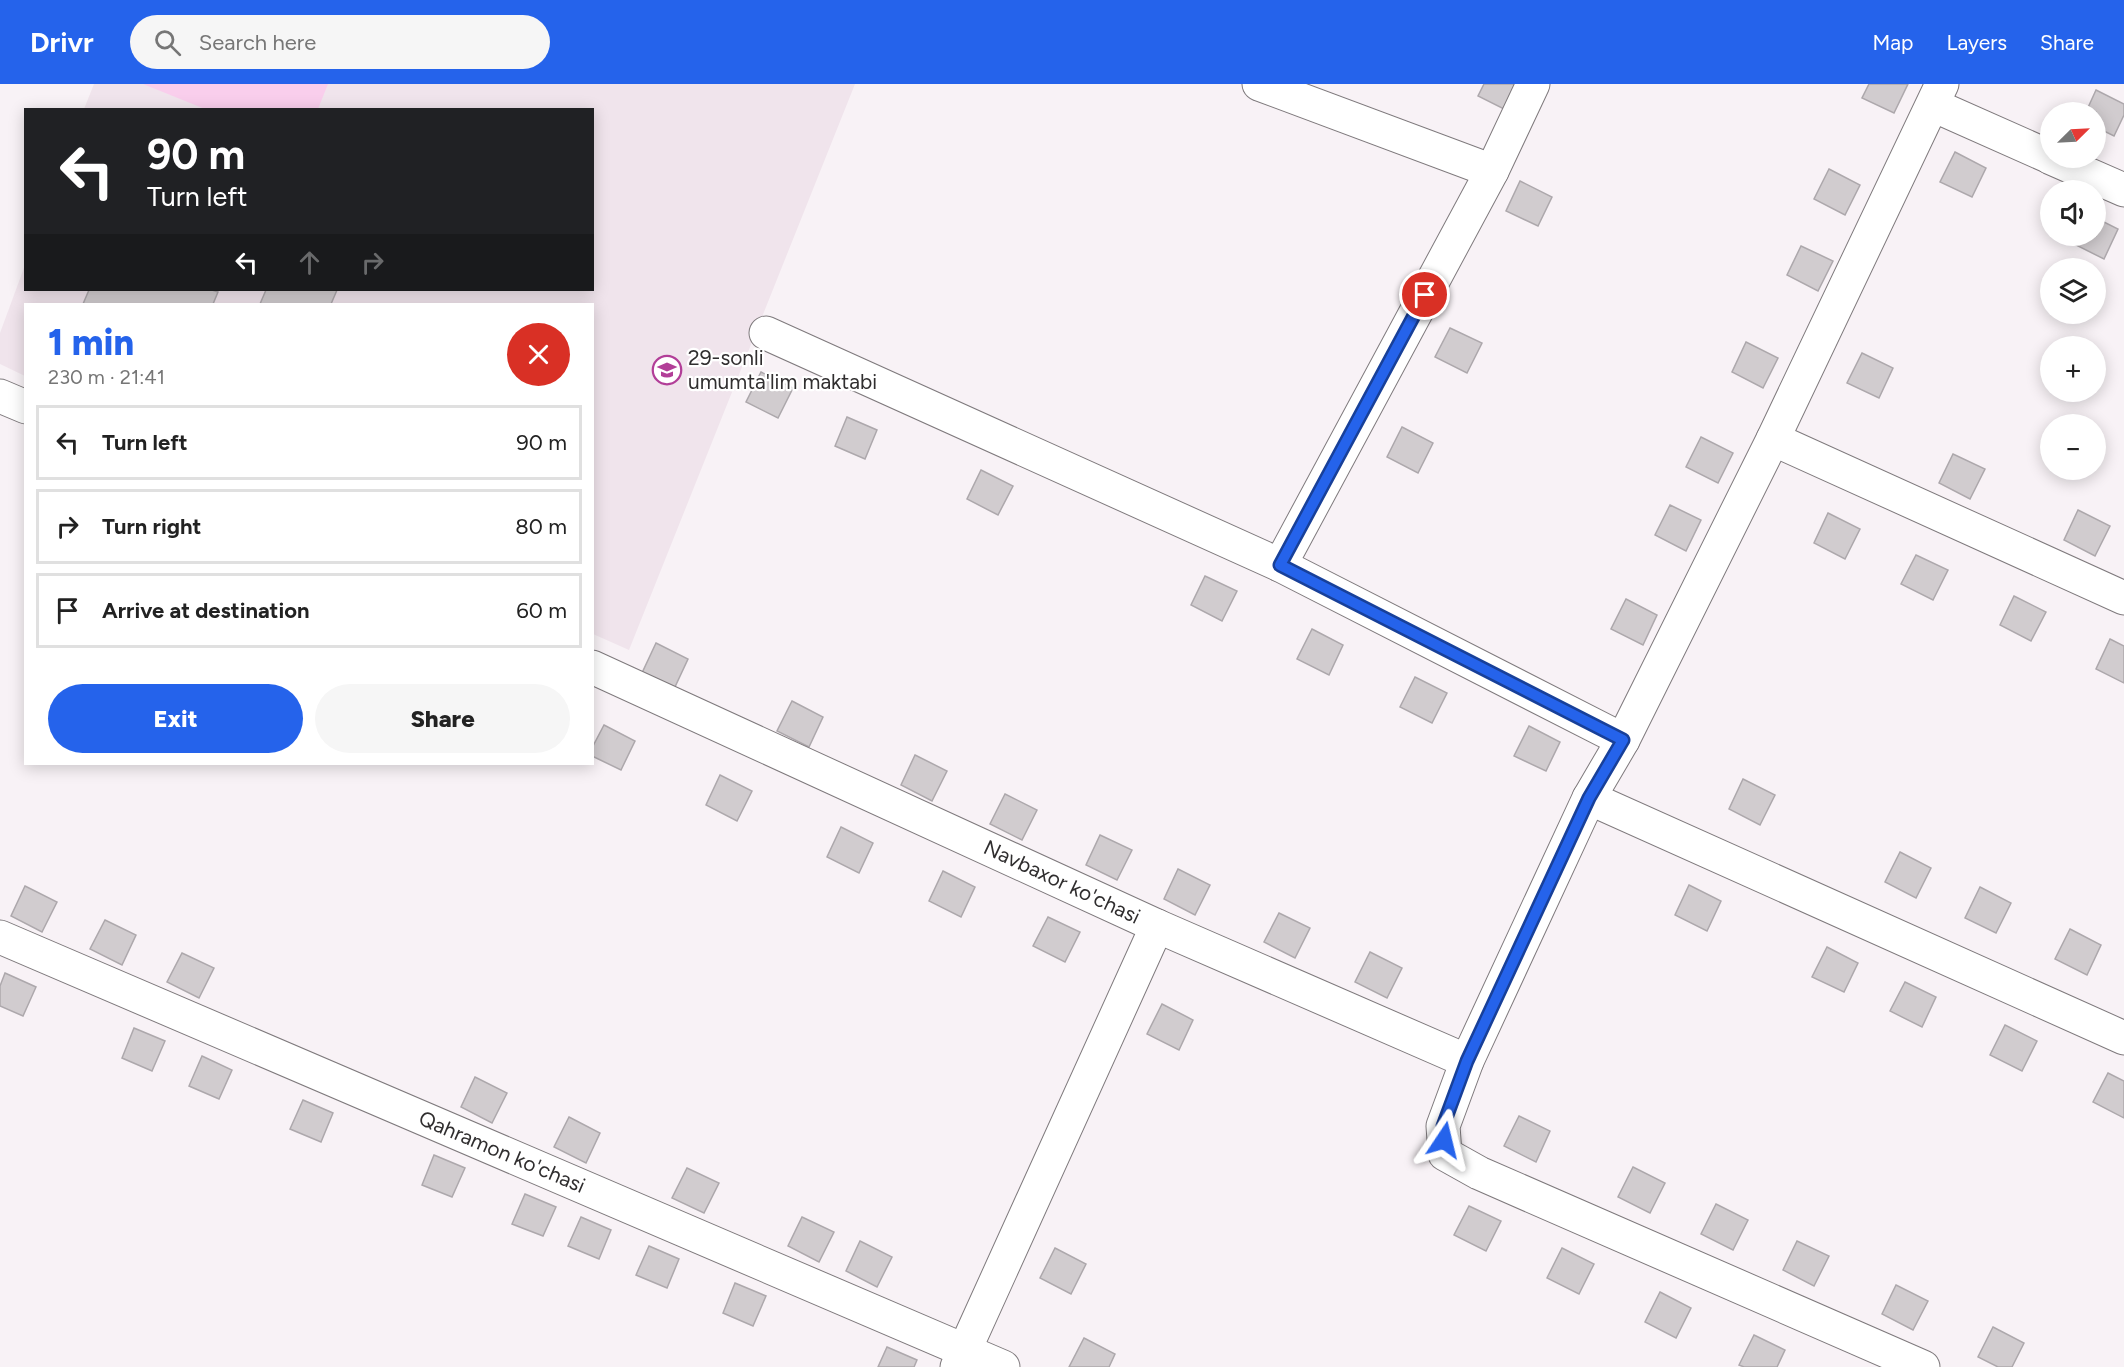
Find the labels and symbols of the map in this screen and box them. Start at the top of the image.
north arrow [2040,102,2106,168]
pin [1399,269,1450,320]
place label: 29-sonli umumta'lim maktabi [688,345,877,394]
school or university icon: 29-sonli umumta'lim maktabi [651,354,683,386]
street label: Navbaxor ko'chasi [980,834,1144,929]
street label: Qahramon ko'chasi [415,1105,589,1198]
position arrow [1412,1108,1476,1172]

